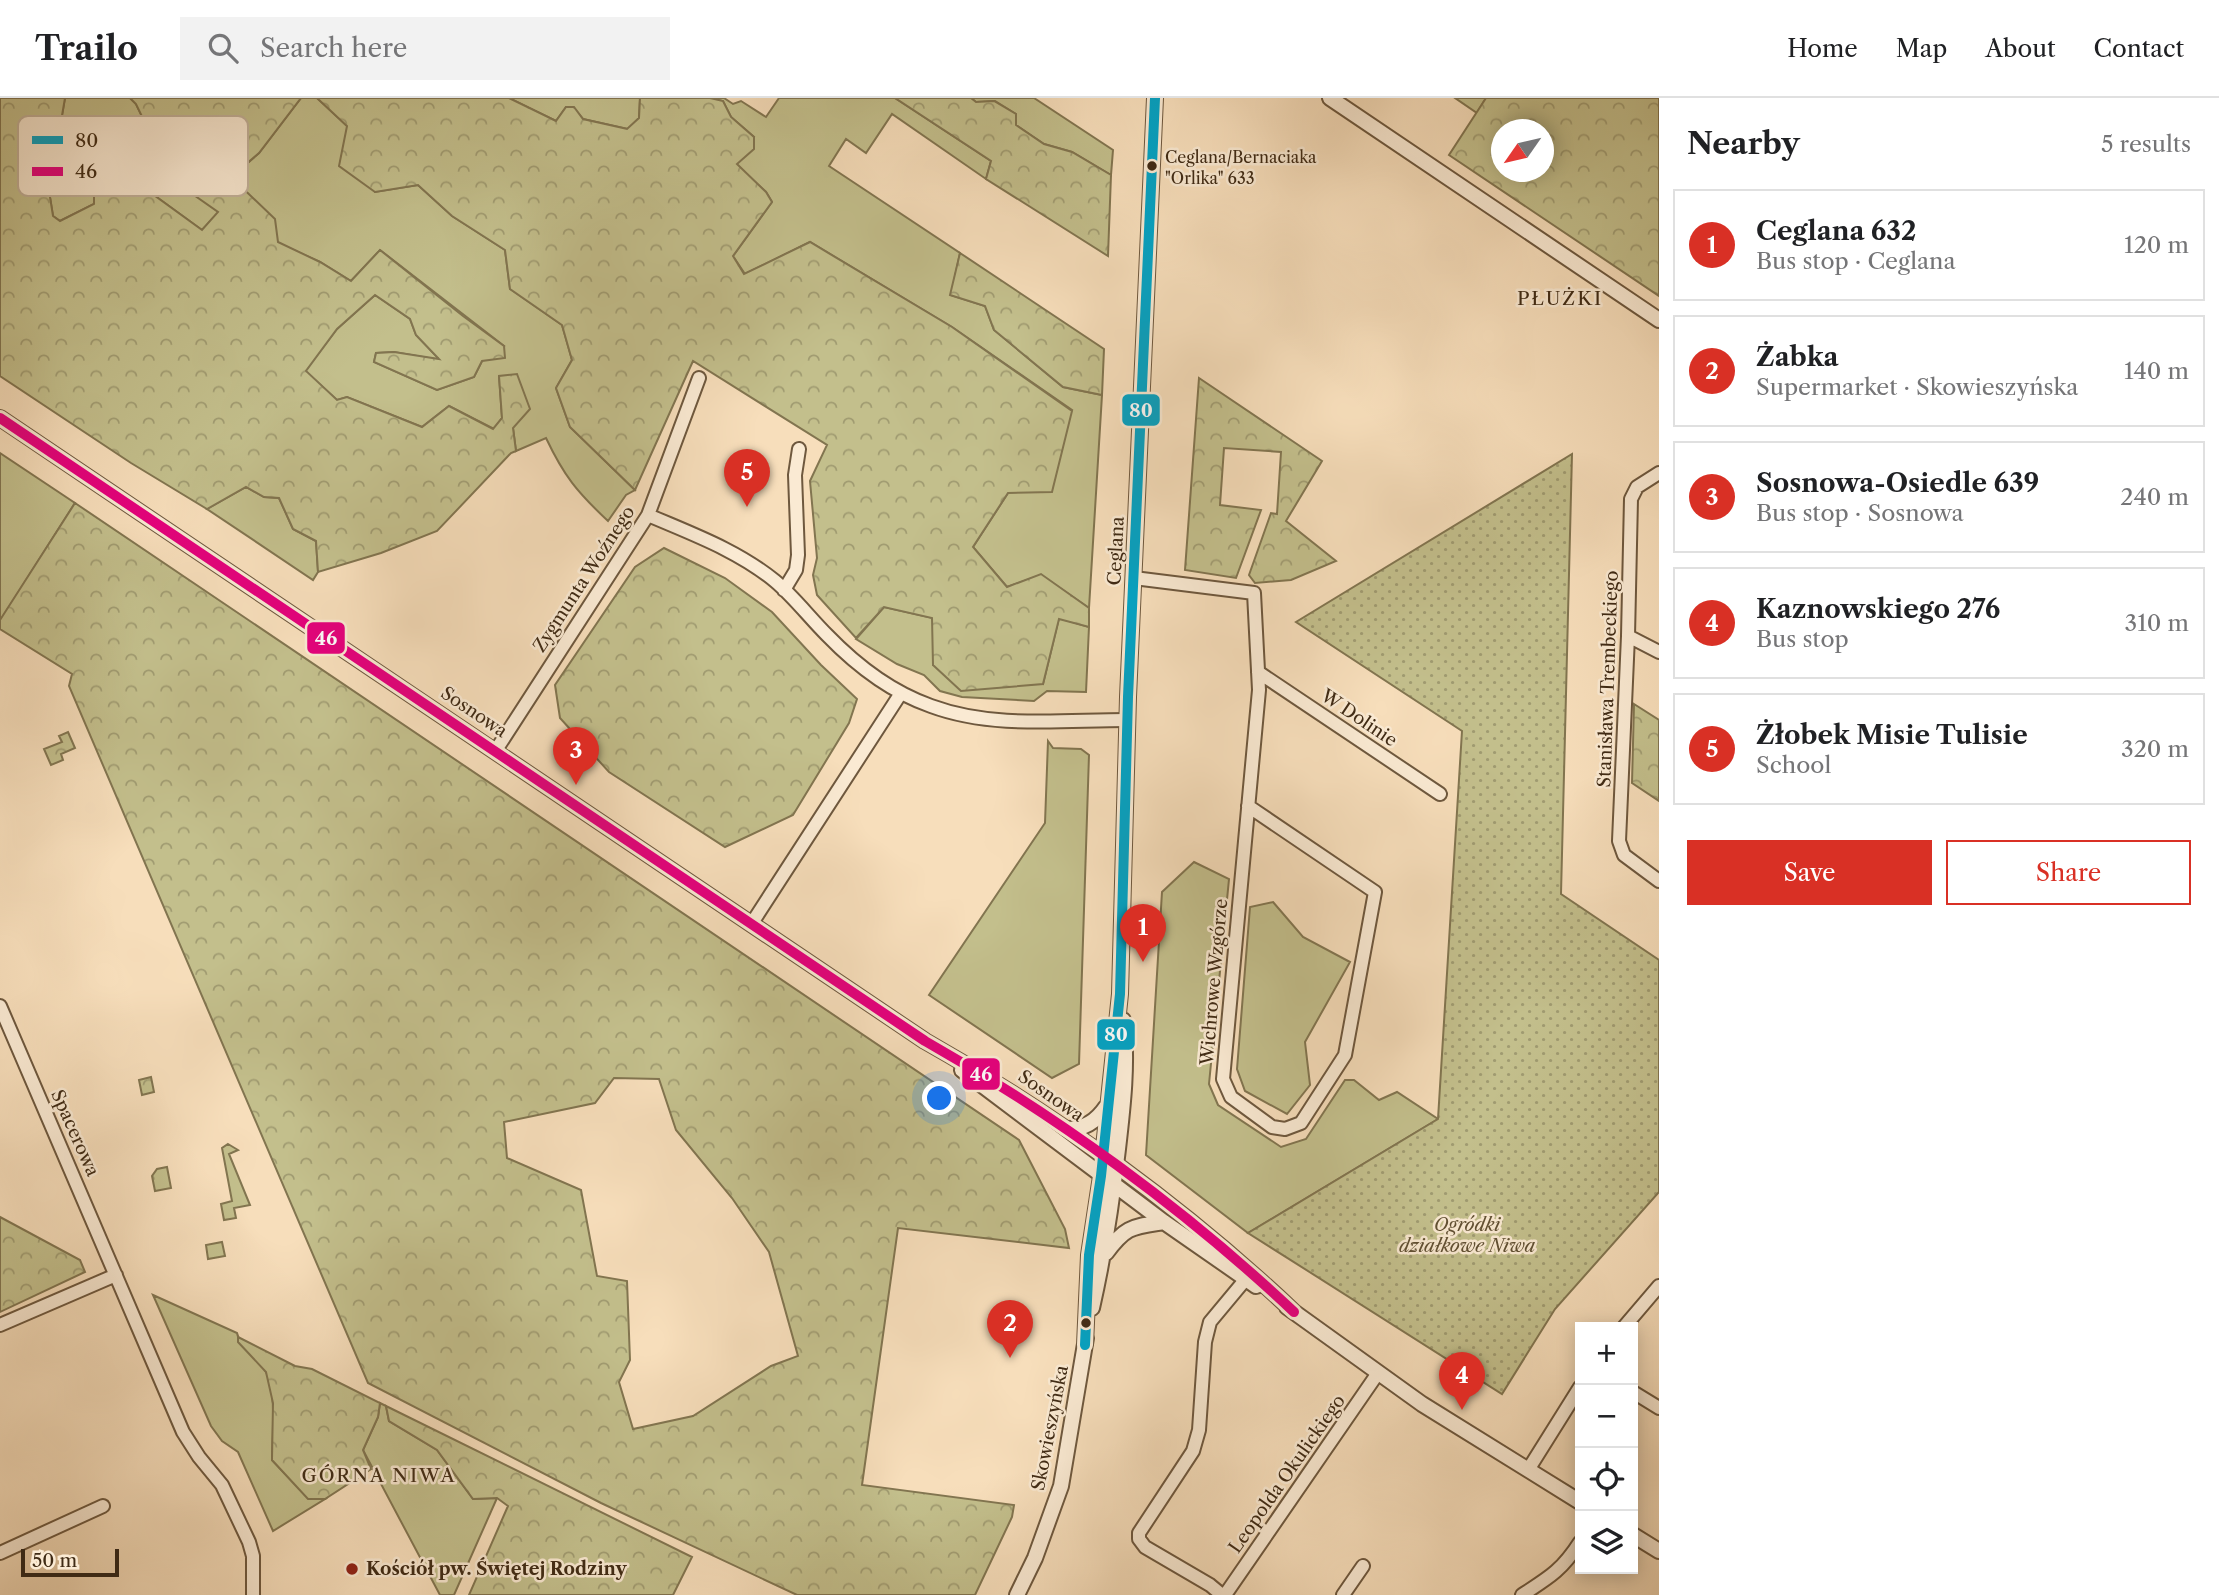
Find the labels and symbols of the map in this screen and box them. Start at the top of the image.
legend [18,116,248,196]
north arrow [1491,119,1554,182]
text: 80 [75,129,98,152]
place label: Ceglana/Bernaciaka "Orlika" 633 [1165,147,1317,188]
marker: Ceglana/Bernaciaka "Orlika" 633 [1145,159,1159,173]
text: 46 [75,160,97,183]
district label: PŁUŻKI [1517,287,1603,310]
line badge: 80 [1121,393,1161,427]
text: 80 [1129,399,1153,422]
pin: 5 [724,449,770,507]
street label: Zygmunta Woźnego [529,502,639,656]
street label: Ceglana [1103,515,1129,586]
street label: Stanisława Trembeckiego [1593,570,1623,788]
line badge: 46 [306,621,346,655]
text: 46 [315,627,337,650]
street label: Sosnowa [437,682,512,742]
street label: W Dolinie [1316,684,1401,751]
pin: 3 [553,727,599,785]
street label: Wichrowe Wzgórze [1196,898,1232,1067]
pin: 1 [1120,904,1166,962]
line badge: 80 [1096,1018,1136,1051]
text: 80 [1104,1023,1128,1046]
line badge: 46 [961,1057,1001,1091]
text: 46 [970,1063,992,1086]
street label: Sosnowa [1014,1065,1089,1127]
your location [922,1081,956,1115]
street label: Spacerowa [46,1086,104,1180]
park label: Ogródki działkowe Niwa [1399,1214,1535,1257]
pin: 2 [987,1300,1033,1358]
unlabelled marker [1079,1316,1093,1330]
pin: 4 [1439,1352,1485,1410]
street label: Skowieszyńska [1027,1363,1073,1492]
street label: Leopolda Okulickiego [1224,1391,1350,1557]
district label: GÓRNA NIWA [301,1464,457,1487]
scale bar [21,1546,119,1578]
place label: Kościół pw. Świętej Rodziny [366,1557,627,1580]
marker: Kościół pw. Świętej Rodziny [344,1561,360,1577]

